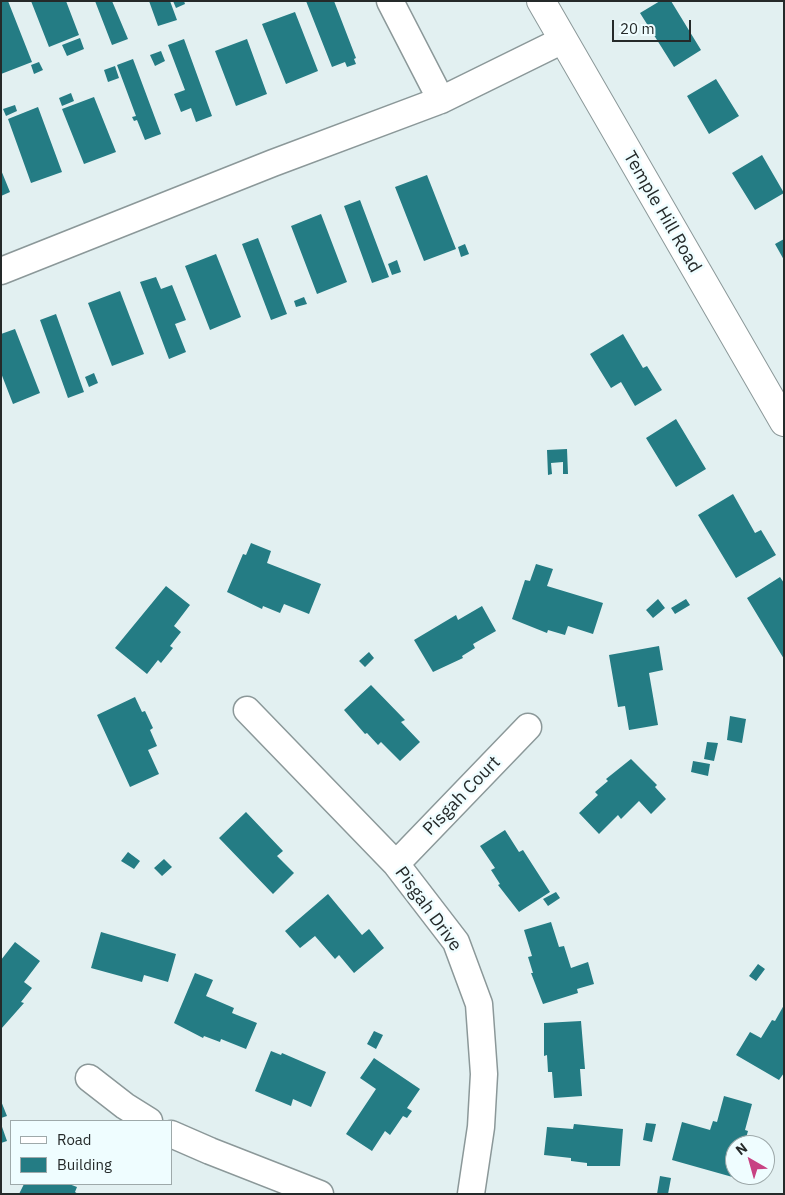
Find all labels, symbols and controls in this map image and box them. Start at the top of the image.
scale bar [615,10,694,42]
text: 20 m [620,19,655,38]
street label: Temple Hill Road [618,147,706,277]
street label: Pisgah Court [419,752,505,840]
street label: Pisgah Drive [390,862,466,956]
legend [10,1120,172,1185]
text: Road [57,1130,92,1149]
north arrow [725,1135,775,1185]
text: N [732,1139,751,1159]
text: Building [57,1155,112,1174]

